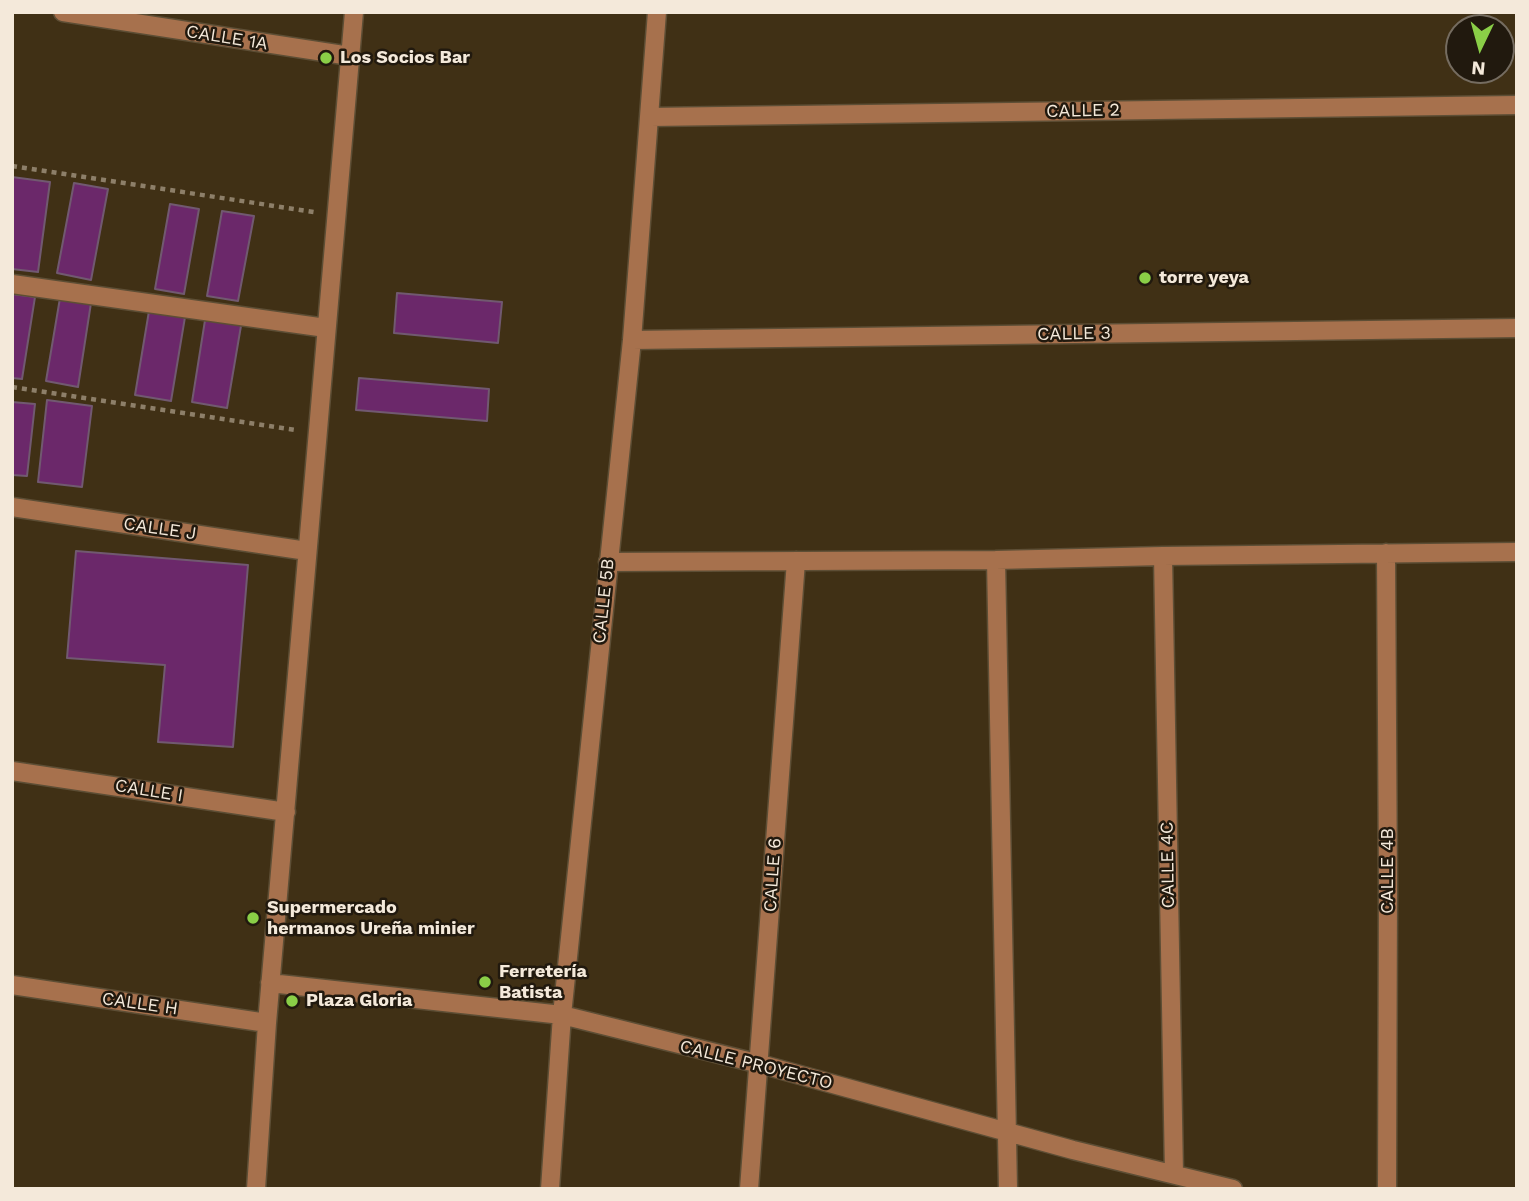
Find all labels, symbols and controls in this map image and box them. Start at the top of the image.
north arrow [1445,14,1515,84]
street label: CALLE 1A [185,21,269,55]
place label: Los Socios Bar [340,47,470,69]
marker: Los Socios Bar [318,50,334,66]
text: N [1470,56,1486,80]
street label: CALLE 2 [1046,100,1120,122]
place label: torre yeya [1159,267,1249,289]
marker: torre yeya [1137,270,1153,286]
street label: CALLE 3 [1037,323,1111,345]
street label: CALLE J [122,513,198,545]
street label: CALLE 5B [589,557,619,645]
street label: CALLE I [113,775,185,807]
street label: CALLE 4C [1156,821,1180,909]
street label: CALLE 4B [1377,828,1399,914]
street label: CALLE 6 [760,837,786,913]
place label: Supermercado hermanos Ureña minier [267,897,475,940]
marker: Supermercado hermanos Ureña minier [245,910,261,926]
place label: Ferretería Batista [499,961,587,1004]
marker: Ferretería Batista [477,974,493,990]
street label: CALLE H [101,988,179,1020]
place label: Plaza Gloria [306,990,412,1012]
marker: Plaza Gloria [284,993,300,1009]
street label: CALLE PROYECTO [677,1036,835,1094]

